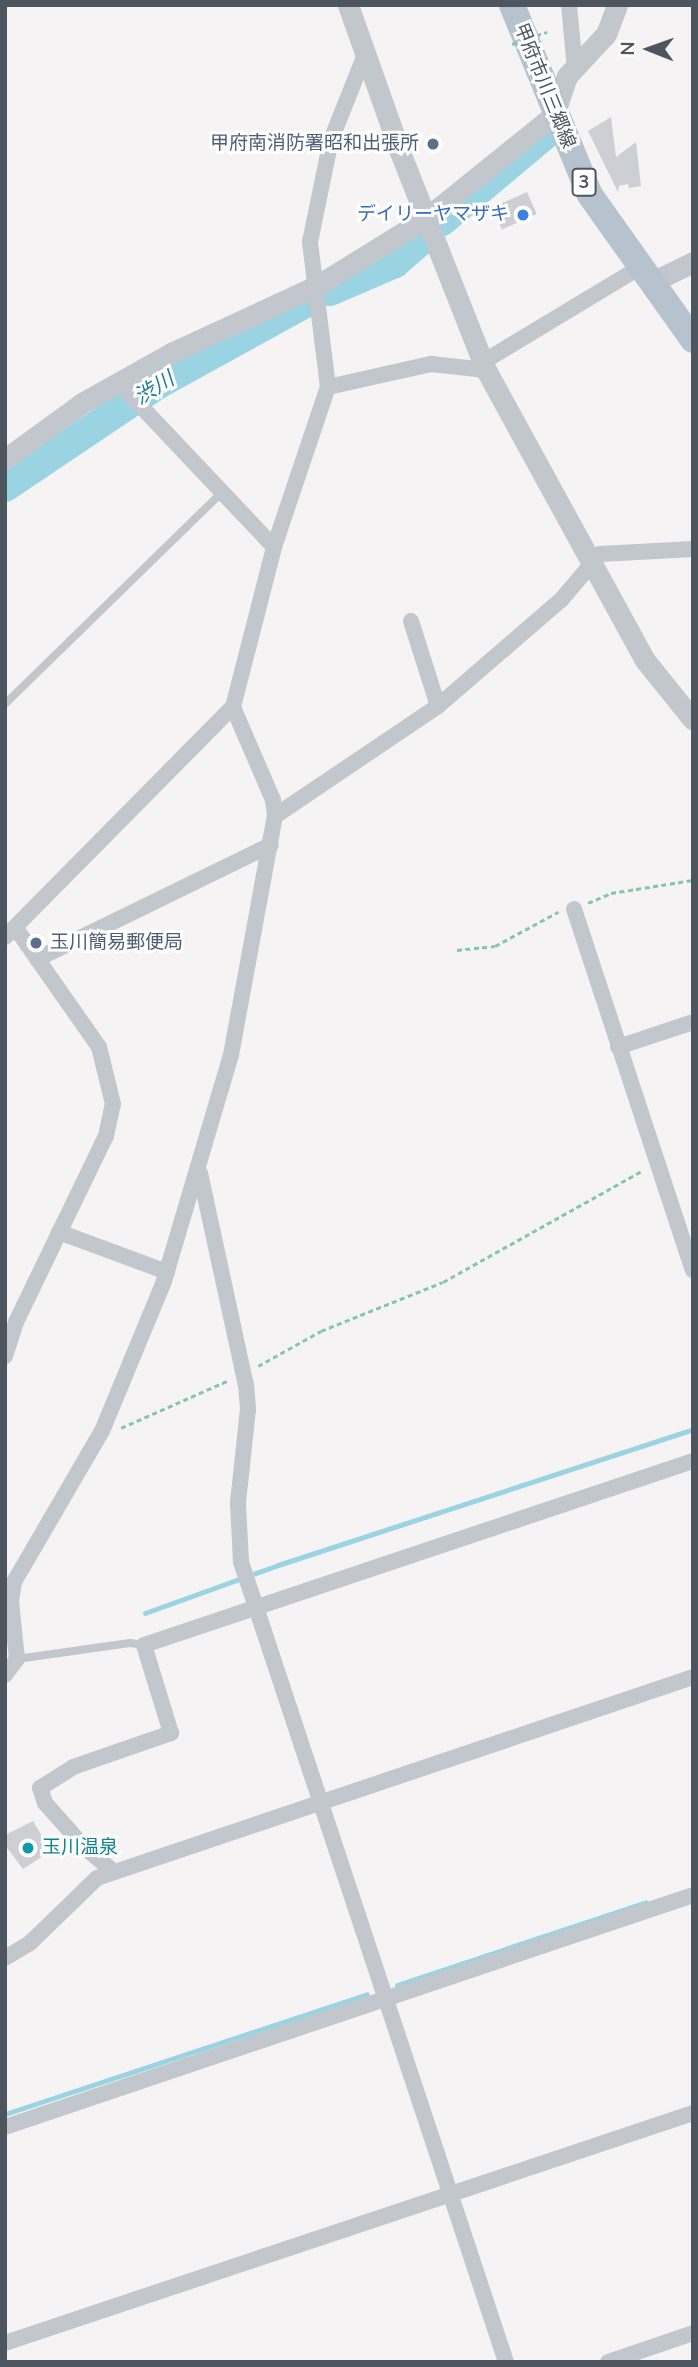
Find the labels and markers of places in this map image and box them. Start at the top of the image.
place label: 甲府南消防署昭和出張所 [210,133,419,155]
marker: 甲府南消防署昭和出張所 [425,136,441,152]
place label: デイリーヤマザキ [357,204,509,226]
marker: デイリーヤマザキ [515,207,531,223]
place label: 玉川簡易郵便局 [50,932,183,954]
marker: 玉川簡易郵便局 [28,935,44,951]
place label: 玉川温泉 [42,1837,118,1859]
marker: 玉川温泉 [20,1840,36,1856]

